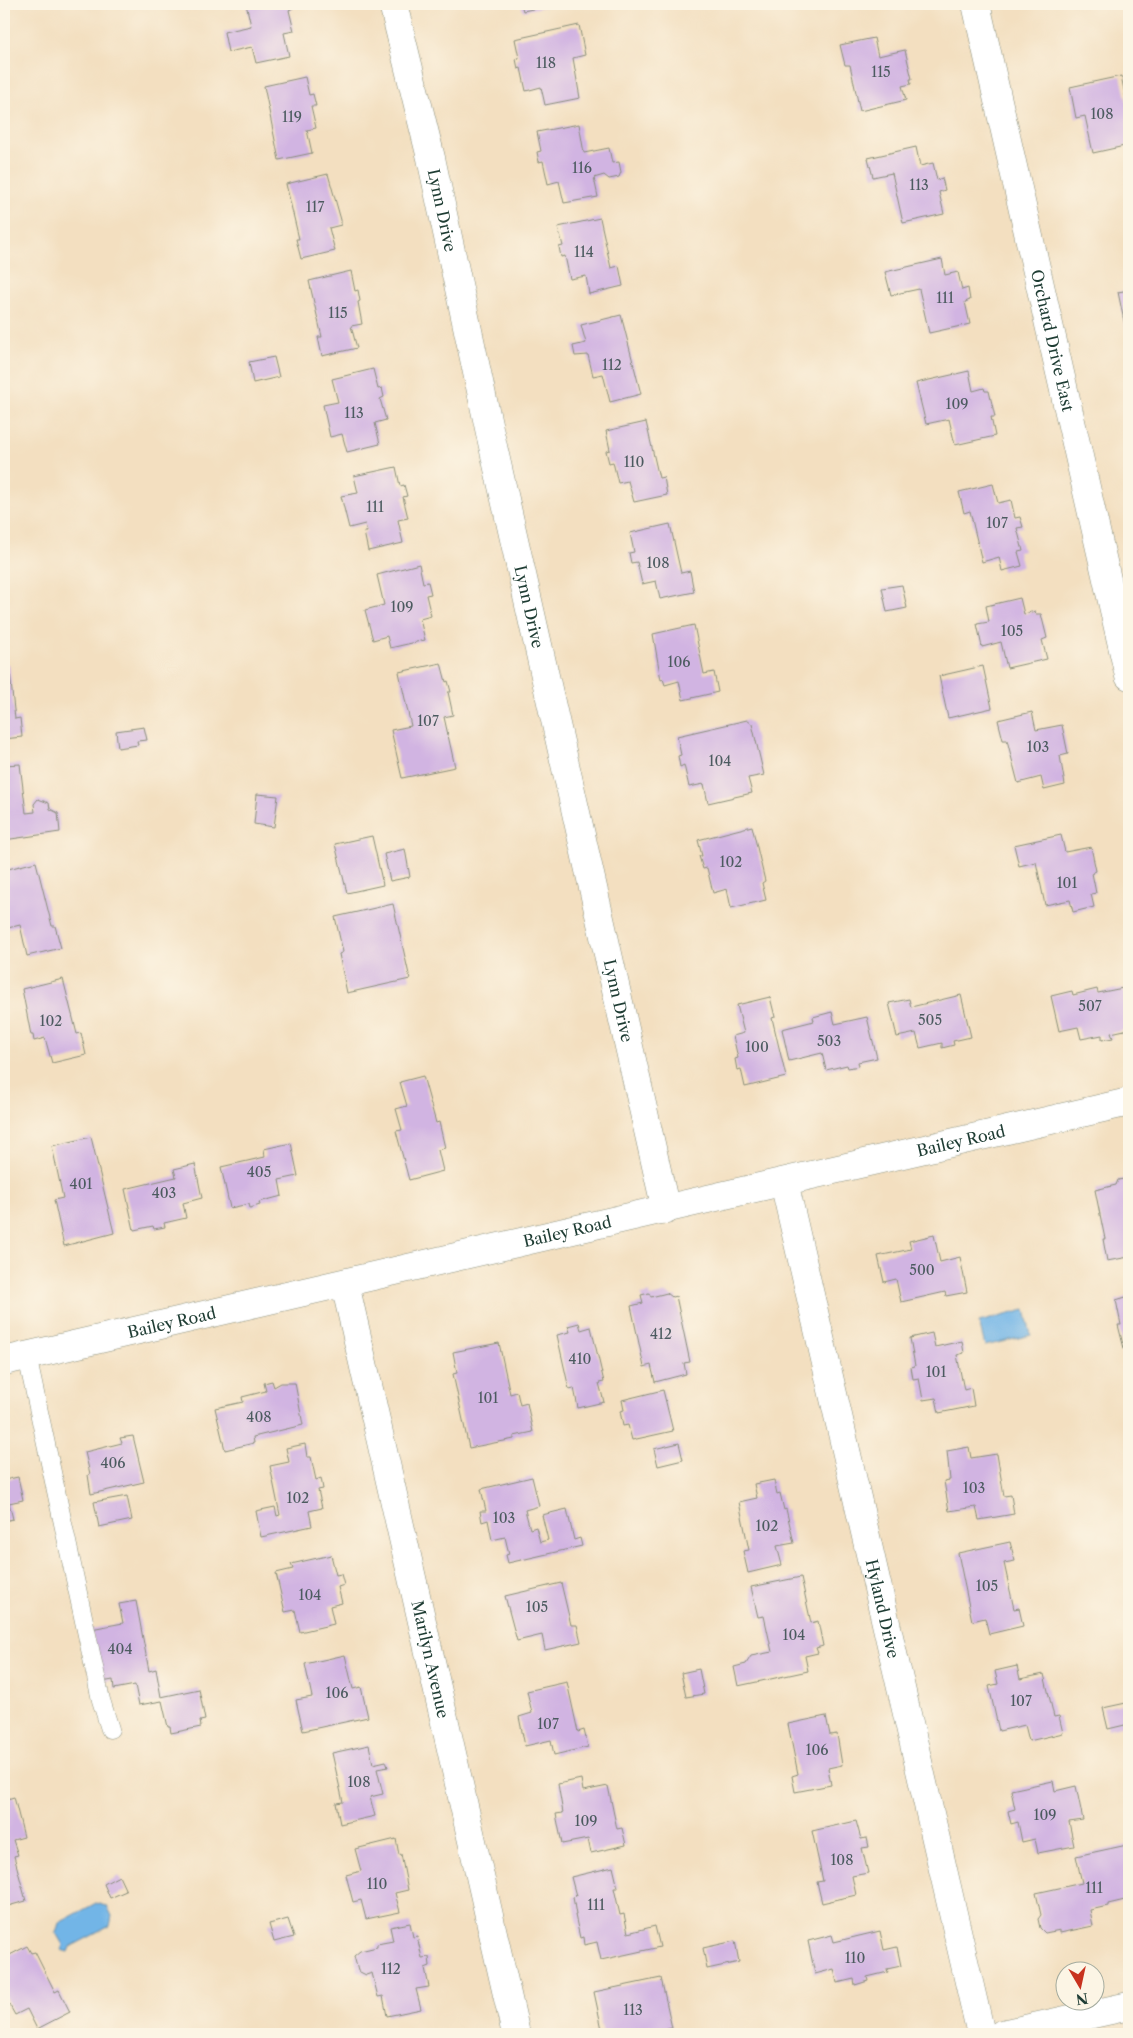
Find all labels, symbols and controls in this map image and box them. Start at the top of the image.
house number: 118 [536,54,556,72]
house number: 115 [871,63,891,81]
house number: 108 [1090,105,1114,123]
house number: 119 [282,108,302,126]
house number: 116 [572,159,592,177]
street label: Lynn Drive [424,167,461,254]
house number: 113 [909,176,929,194]
house number: 117 [306,198,324,216]
house number: 114 [574,243,594,261]
street label: Orchard Drive East [1027,267,1079,414]
house number: 111 [936,289,954,307]
house number: 115 [328,304,348,322]
house number: 112 [602,356,622,374]
house number: 109 [946,395,968,413]
house number: 113 [344,404,364,422]
house number: 110 [624,453,644,471]
house number: 111 [366,498,384,516]
house number: 107 [986,514,1008,532]
house number: 108 [646,554,670,572]
street label: Lynn Drive [510,563,548,650]
house number: 109 [391,598,413,616]
house number: 105 [1001,622,1023,640]
house number: 106 [668,653,690,671]
house number: 107 [417,712,439,730]
house number: 103 [1027,738,1049,756]
house number: 104 [709,752,731,770]
house number: 102 [720,853,742,871]
house number: 101 [1057,874,1077,892]
street label: Lynn Drive [600,957,638,1044]
house number: 507 [1078,997,1102,1015]
house number: 505 [918,1011,942,1029]
house number: 102 [40,1012,62,1030]
house number: 503 [817,1032,841,1050]
house number: 100 [745,1038,769,1056]
street label: Bailey Road [915,1121,1007,1161]
house number: 405 [247,1163,271,1181]
house number: 401 [70,1175,93,1193]
house number: 403 [152,1184,176,1202]
street label: Bailey Road [521,1211,614,1251]
house number: 500 [909,1261,935,1279]
street label: Bailey Road [125,1302,218,1342]
house number: 412 [650,1325,672,1343]
house number: 410 [569,1350,592,1368]
house number: 101 [926,1363,946,1381]
house number: 101 [478,1389,498,1407]
house number: 408 [246,1408,272,1426]
house number: 406 [100,1454,126,1472]
house number: 103 [963,1479,985,1497]
house number: 102 [287,1489,309,1507]
house number: 103 [493,1509,515,1527]
house number: 102 [756,1517,778,1535]
street label: Hyland Drive [862,1557,904,1660]
house number: 105 [976,1577,998,1595]
house number: 104 [299,1586,321,1604]
house number: 105 [526,1598,548,1616]
street label: Marilyn Avenue [407,1599,454,1720]
house number: 104 [783,1626,805,1644]
house number: 404 [107,1640,133,1658]
house number: 106 [326,1684,348,1702]
house number: 107 [1010,1692,1032,1710]
house number: 107 [537,1715,559,1733]
house number: 106 [806,1741,828,1759]
house number: 108 [347,1773,371,1791]
house number: 109 [1034,1806,1056,1824]
house number: 109 [575,1812,597,1830]
house number: 108 [830,1851,854,1869]
house number: 110 [367,1875,387,1893]
house number: 111 [1085,1879,1103,1897]
house number: 111 [587,1896,605,1914]
house number: 110 [845,1949,865,1967]
house number: 112 [381,1960,401,1978]
north arrow [1056,1960,1106,2010]
text: N [1075,1989,1089,2009]
house number: 113 [623,2001,643,2019]

